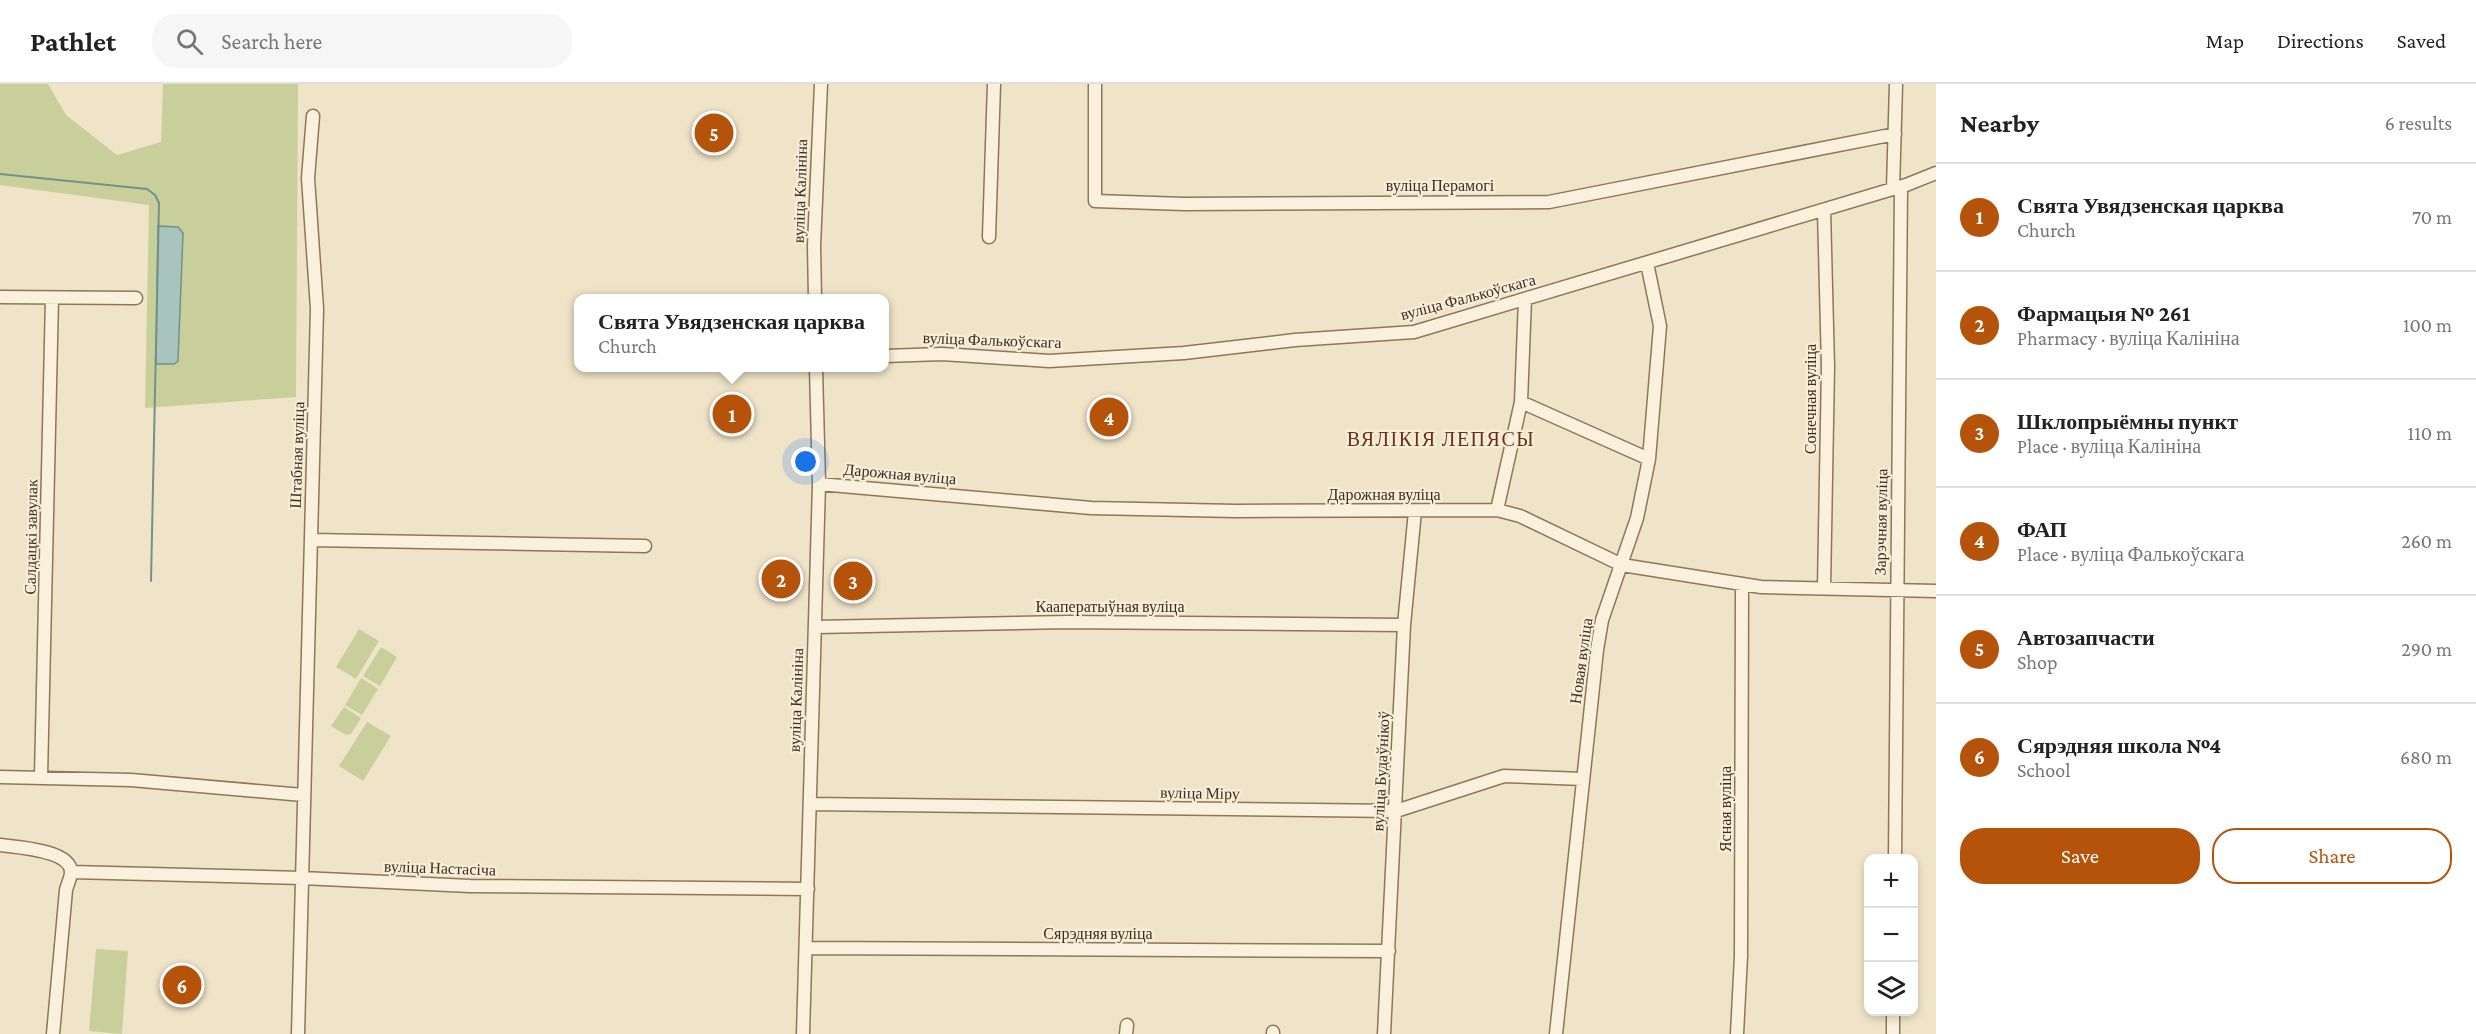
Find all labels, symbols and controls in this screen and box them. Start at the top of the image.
search box [152,14,572,68]
icon: search [173,25,206,58]
text: Pathlet [30,26,116,57]
text: Search here [221,29,322,54]
text: Map [2206,29,2244,53]
text: Directions [2277,29,2364,53]
text: Saved [2397,29,2446,53]
text: Nearby [1960,109,2039,138]
pin: 5 [694,110,734,156]
text: 6 results [2385,112,2452,134]
street label: вуліца Калініна [790,139,811,243]
street label: вуліца Перамогі [1386,177,1495,195]
text: Свята Увядзенская царква [2017,193,2284,218]
text: 1 [1976,206,1983,228]
text: 70 m [2412,206,2452,228]
text: Church [2017,219,2076,241]
street label: вуліца Фалькоўскага [1399,271,1538,324]
popup [574,294,889,372]
text: Фармацыя № 261 [2017,301,2190,326]
text: Свята Увядзенская царква [598,309,865,334]
text: 2 [1974,314,1985,336]
text: 100 m [2403,314,2452,336]
text: Pharmacy · вуліца Калініна [2017,327,2240,349]
street label: вуліца Фалькоўскага [922,329,1062,352]
text: Church [598,335,657,357]
street label: Сонечная вуліца [1802,344,1820,454]
pin: 1 [712,392,752,436]
pin: 4 [1090,394,1128,440]
street label: Штабная вуліца [287,401,308,509]
text: Шклопрыёмны пункт [2017,409,2238,434]
text: 3 [1975,422,1984,444]
text: 110 m [2408,422,2452,444]
district label: ВЯЛІКІЯ ЛЕПЯСЫ [1347,428,1535,450]
text: Place · вуліца Калініна [2017,435,2201,457]
your location [791,447,820,476]
street label: Дарожная вуліца [843,461,957,488]
street label: Зарэчная вуліца [1872,468,1891,576]
street label: Салдацкі завулак [21,479,42,595]
street label: Дарожная вуліца [1327,486,1441,504]
text: ФАП [2017,517,2067,542]
text: 4 [1974,530,1985,552]
text: 260 m [2401,530,2452,552]
text: Place · вуліца Фалькоўскага [2017,543,2245,565]
pin: 2 [762,556,800,602]
pin: 3 [834,558,872,604]
street label: Кааператыўная вуліца [1036,598,1184,616]
street label: Новая вуліца [1567,617,1596,705]
text: Автозапчасти [2017,625,2155,650]
text: 5 [1975,638,1984,660]
text: 290 m [2401,638,2452,660]
street label: вуліца Калініна [786,648,807,752]
text: Shop [2017,651,2058,673]
street label: вуліца Будаўнікоў [1369,710,1394,832]
text: Сярэдняя школа №4 [2017,733,2221,758]
text: 6 [1974,746,1985,768]
text: 680 m [2400,746,2452,768]
text: School [2017,759,2070,781]
street label: Ясная вуліца [1717,766,1735,852]
street label: вуліца Міру [1160,784,1240,803]
button: Save [1960,828,2200,884]
button: Share [2212,828,2452,884]
map controls [1864,854,1918,1016]
button: + [1864,854,1918,908]
street label: вуліца Настасіча [384,858,496,879]
button: − [1864,908,1918,962]
street label: Сярэдняя вуліца [1043,925,1153,943]
pin: 6 [162,962,201,1008]
button: layers [1864,962,1918,1016]

